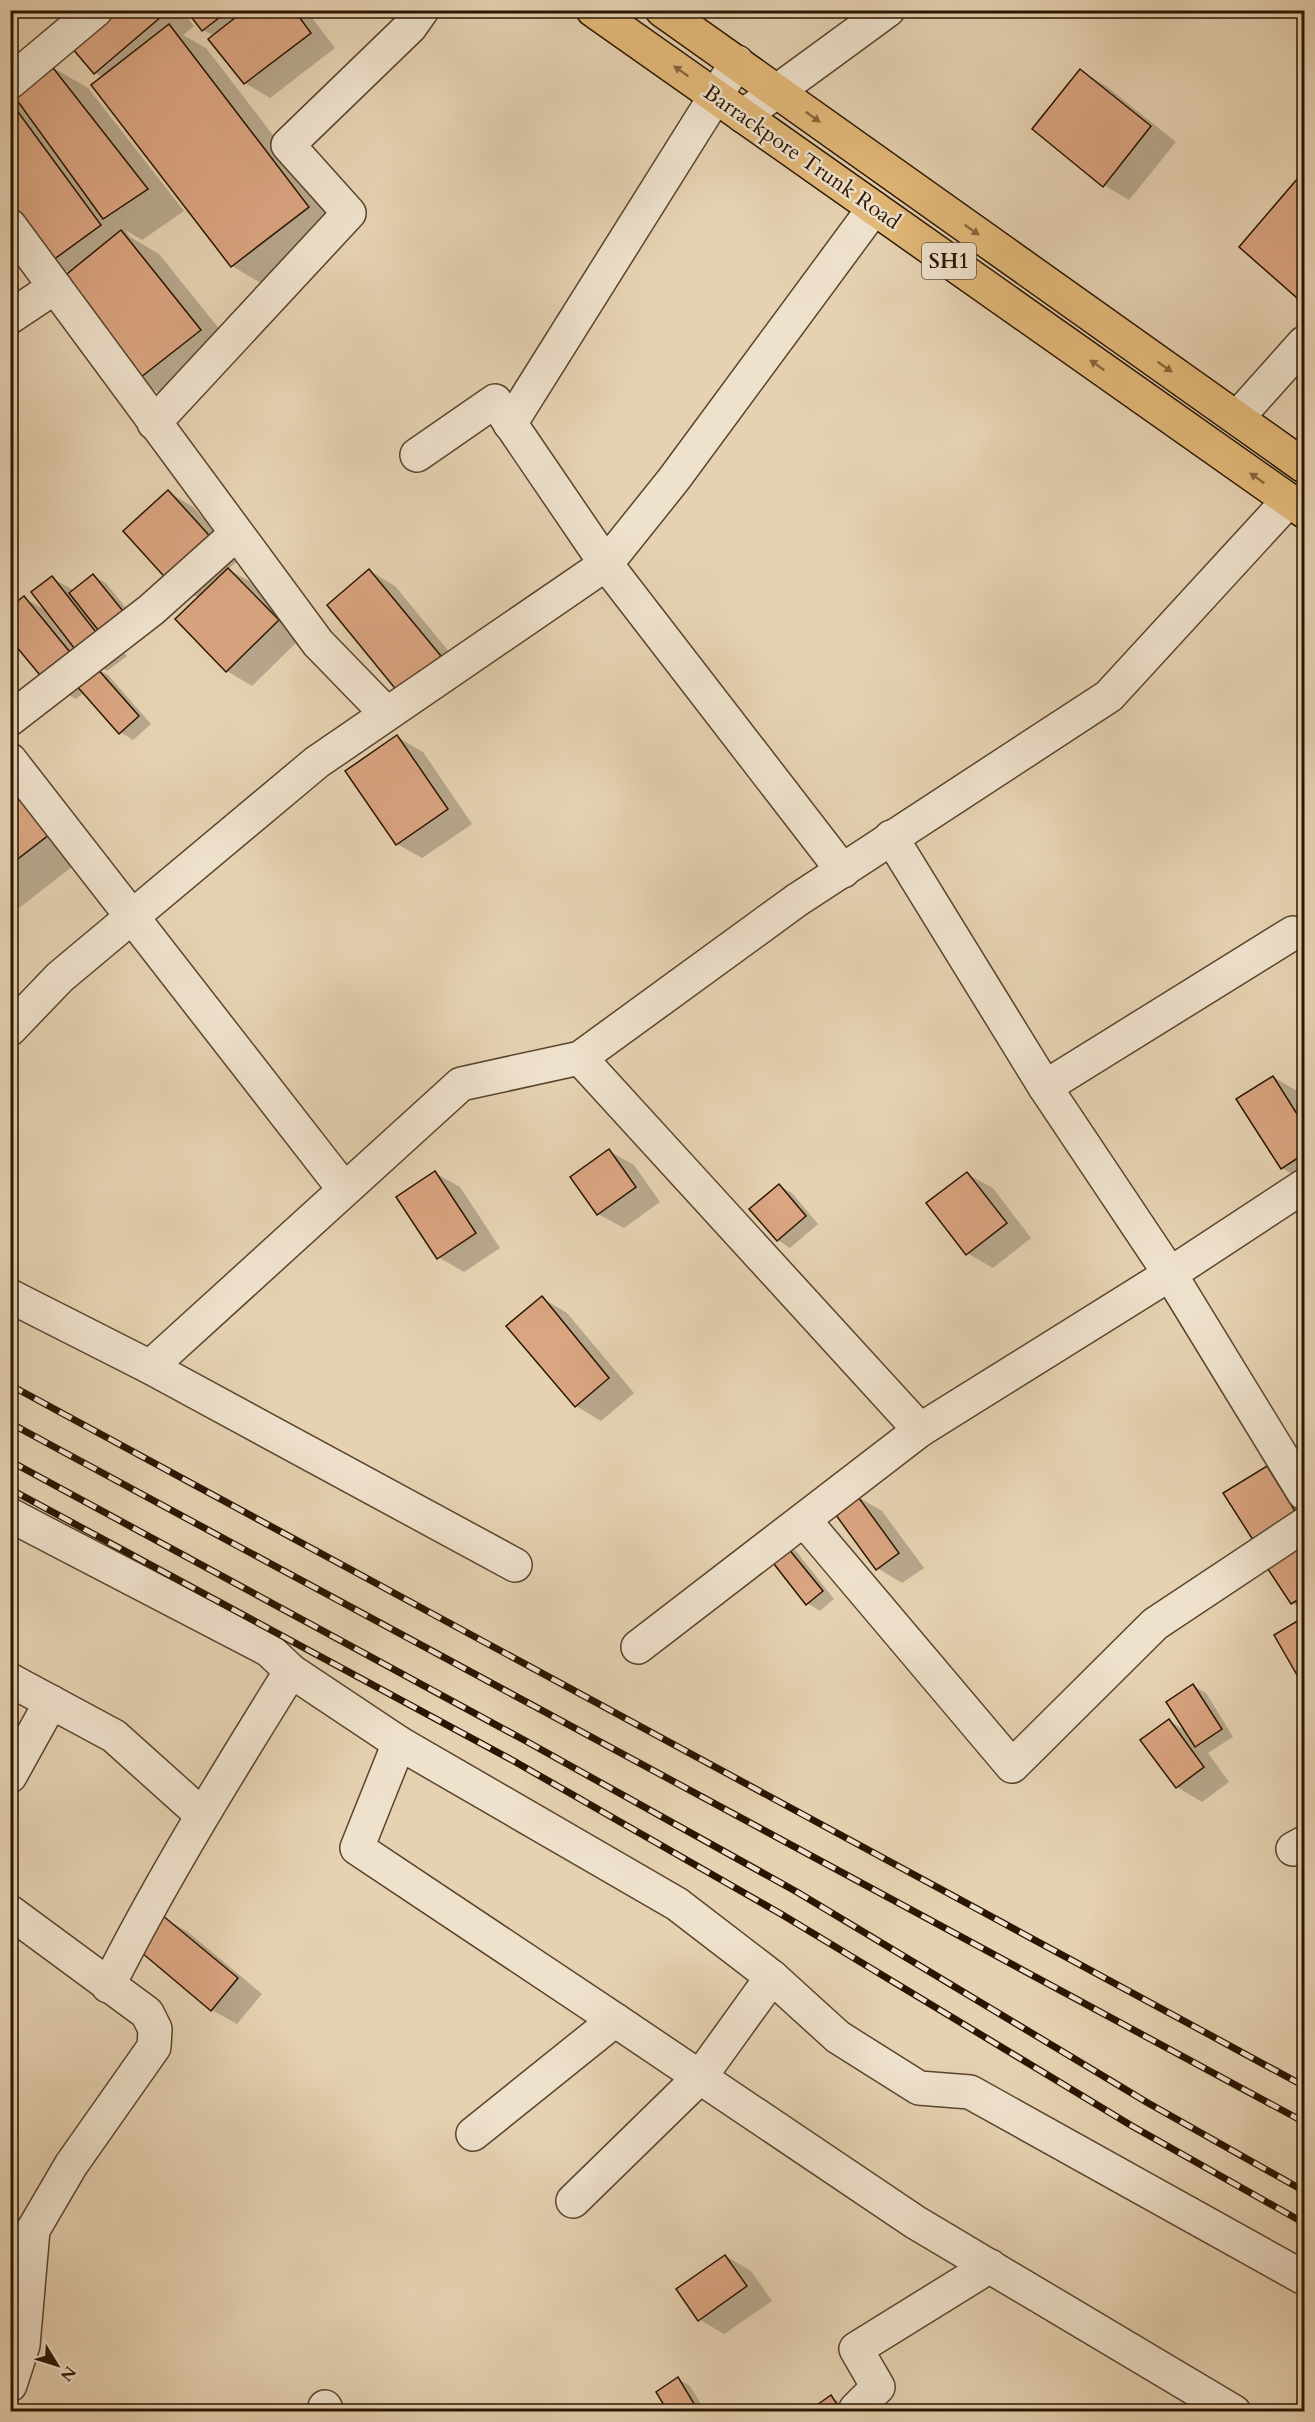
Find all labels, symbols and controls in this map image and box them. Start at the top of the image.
one-way arrow [673,65,689,77]
street label: Barrackpore Trunk Road [698,78,907,237]
one-way arrow [806,110,821,122]
one-way arrow [964,224,980,236]
road number: SH1 [922,243,976,279]
one-way arrow [1090,359,1106,371]
one-way arrow [1157,361,1173,373]
one-way arrow [1249,472,1265,484]
north arrow [27,2335,87,2395]
text: N [55,2361,81,2386]

